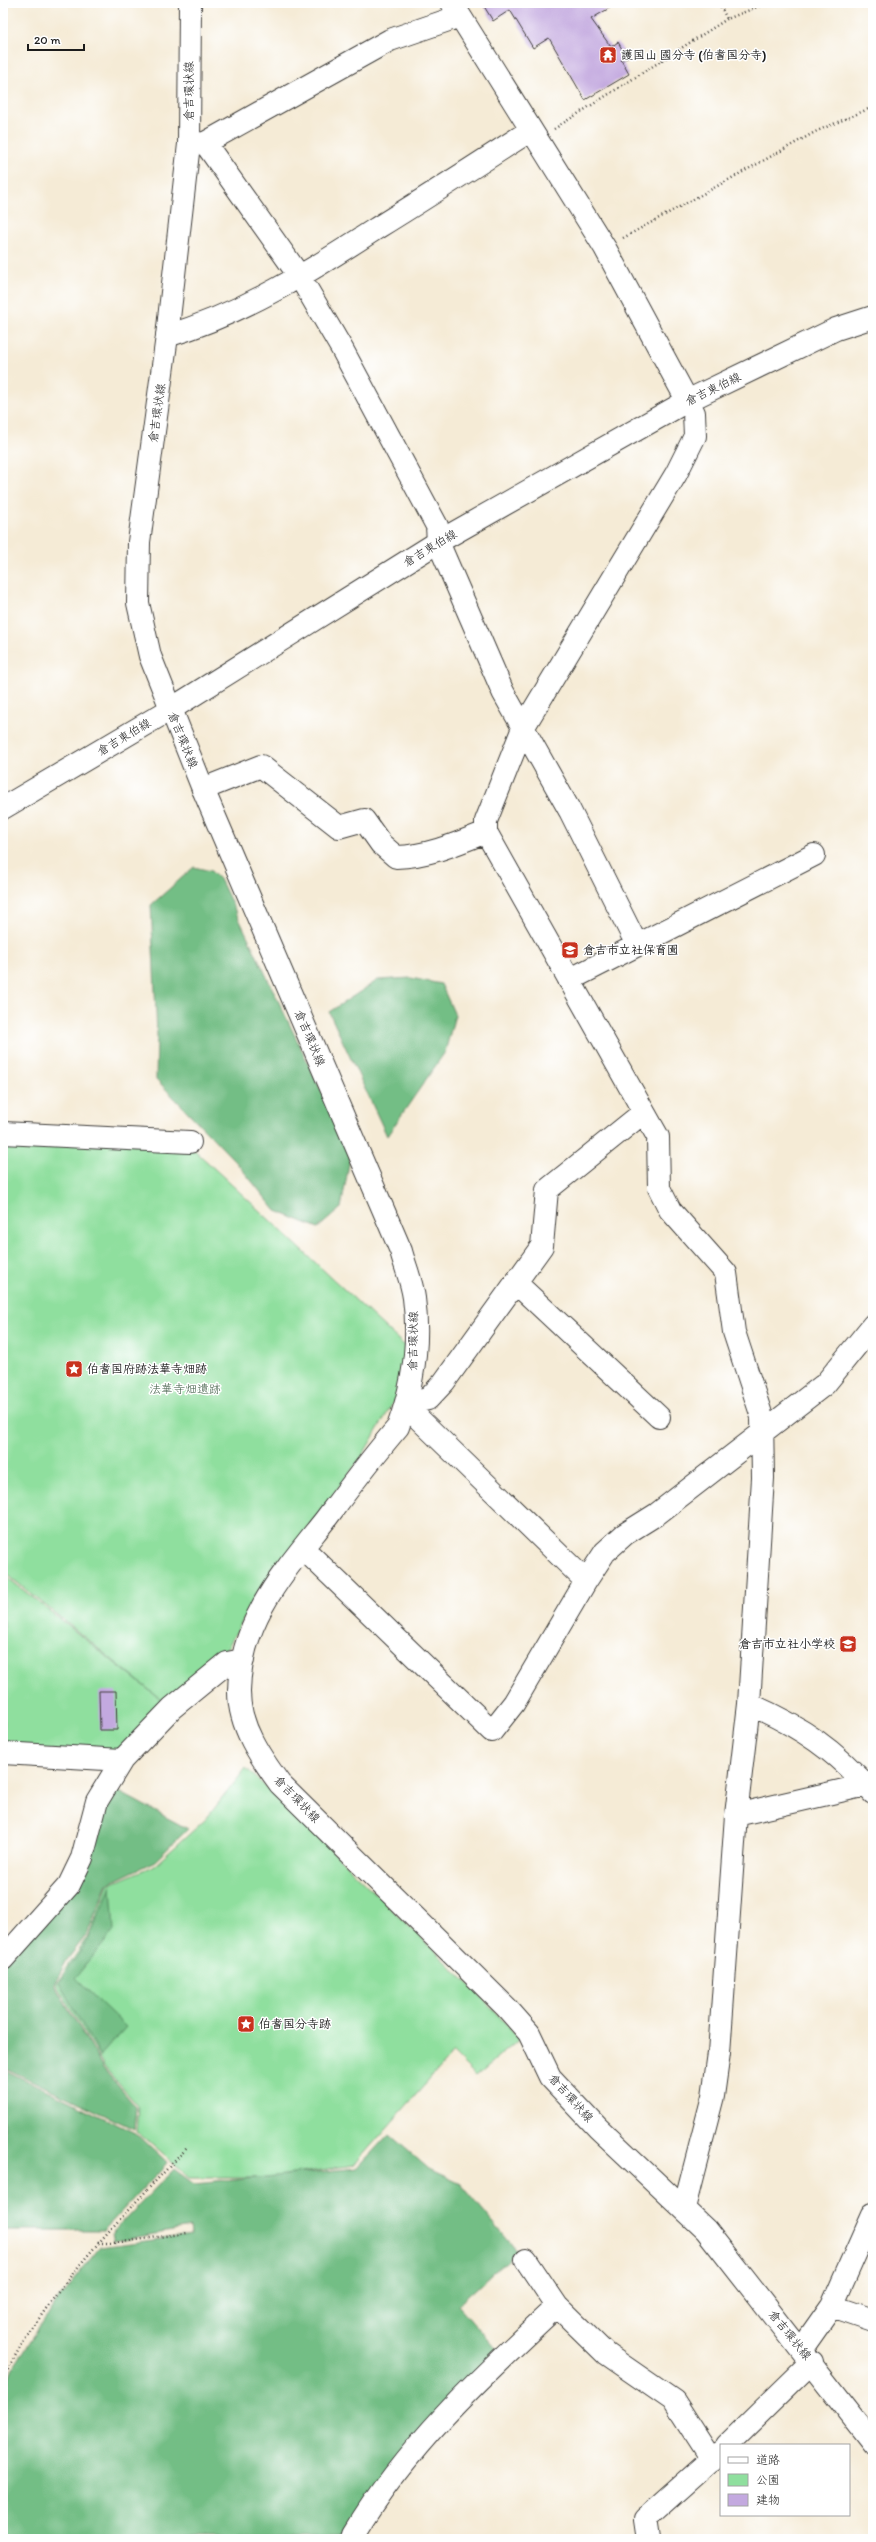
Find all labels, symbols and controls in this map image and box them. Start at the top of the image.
scale bar [28,26,84,52]
text: 20 m [34,33,61,47]
temple icon: 護国山 國分寺 (伯耆国分寺) [598,45,618,65]
place label: 護国山 國分寺 (伯耆国分寺) [621,48,766,63]
street label: 倉吉環状線 [182,61,196,121]
street label: 倉吉東伯線 [683,370,743,408]
street label: 倉吉環状線 [146,382,168,444]
street label: 倉吉東伯線 [401,527,459,569]
street label: 倉吉環状線 [165,710,201,770]
street label: 倉吉東伯線 [95,716,153,758]
school or university icon: 倉吉市立社保育園 [560,940,580,960]
place label: 倉吉市立社保育園 [583,943,679,957]
street label: 倉吉環状線 [292,1008,328,1068]
street label: 倉吉環状線 [405,1311,421,1371]
place icon: 伯耆国府跡法華寺畑跡 [64,1359,84,1379]
place label: 伯耆国府跡法華寺畑跡 [87,1362,207,1376]
park label: 法華寺畑遺跡 [149,1382,221,1396]
school or university icon: 倉吉市立社小学校 [838,1634,858,1654]
place label: 倉吉市立社小学校 [739,1637,835,1651]
street label: 倉吉環状線 [271,1773,323,1825]
place icon: 伯耆国分寺跡 [236,2014,256,2034]
place label: 伯耆国分寺跡 [259,2017,331,2031]
street label: 倉吉環状線 [546,2071,596,2125]
street label: 倉吉環状線 [766,2307,814,2363]
legend [720,2444,850,2516]
text: 道路 [756,2453,780,2467]
text: 公園 [756,2473,780,2487]
text: 建物 [756,2493,780,2507]

